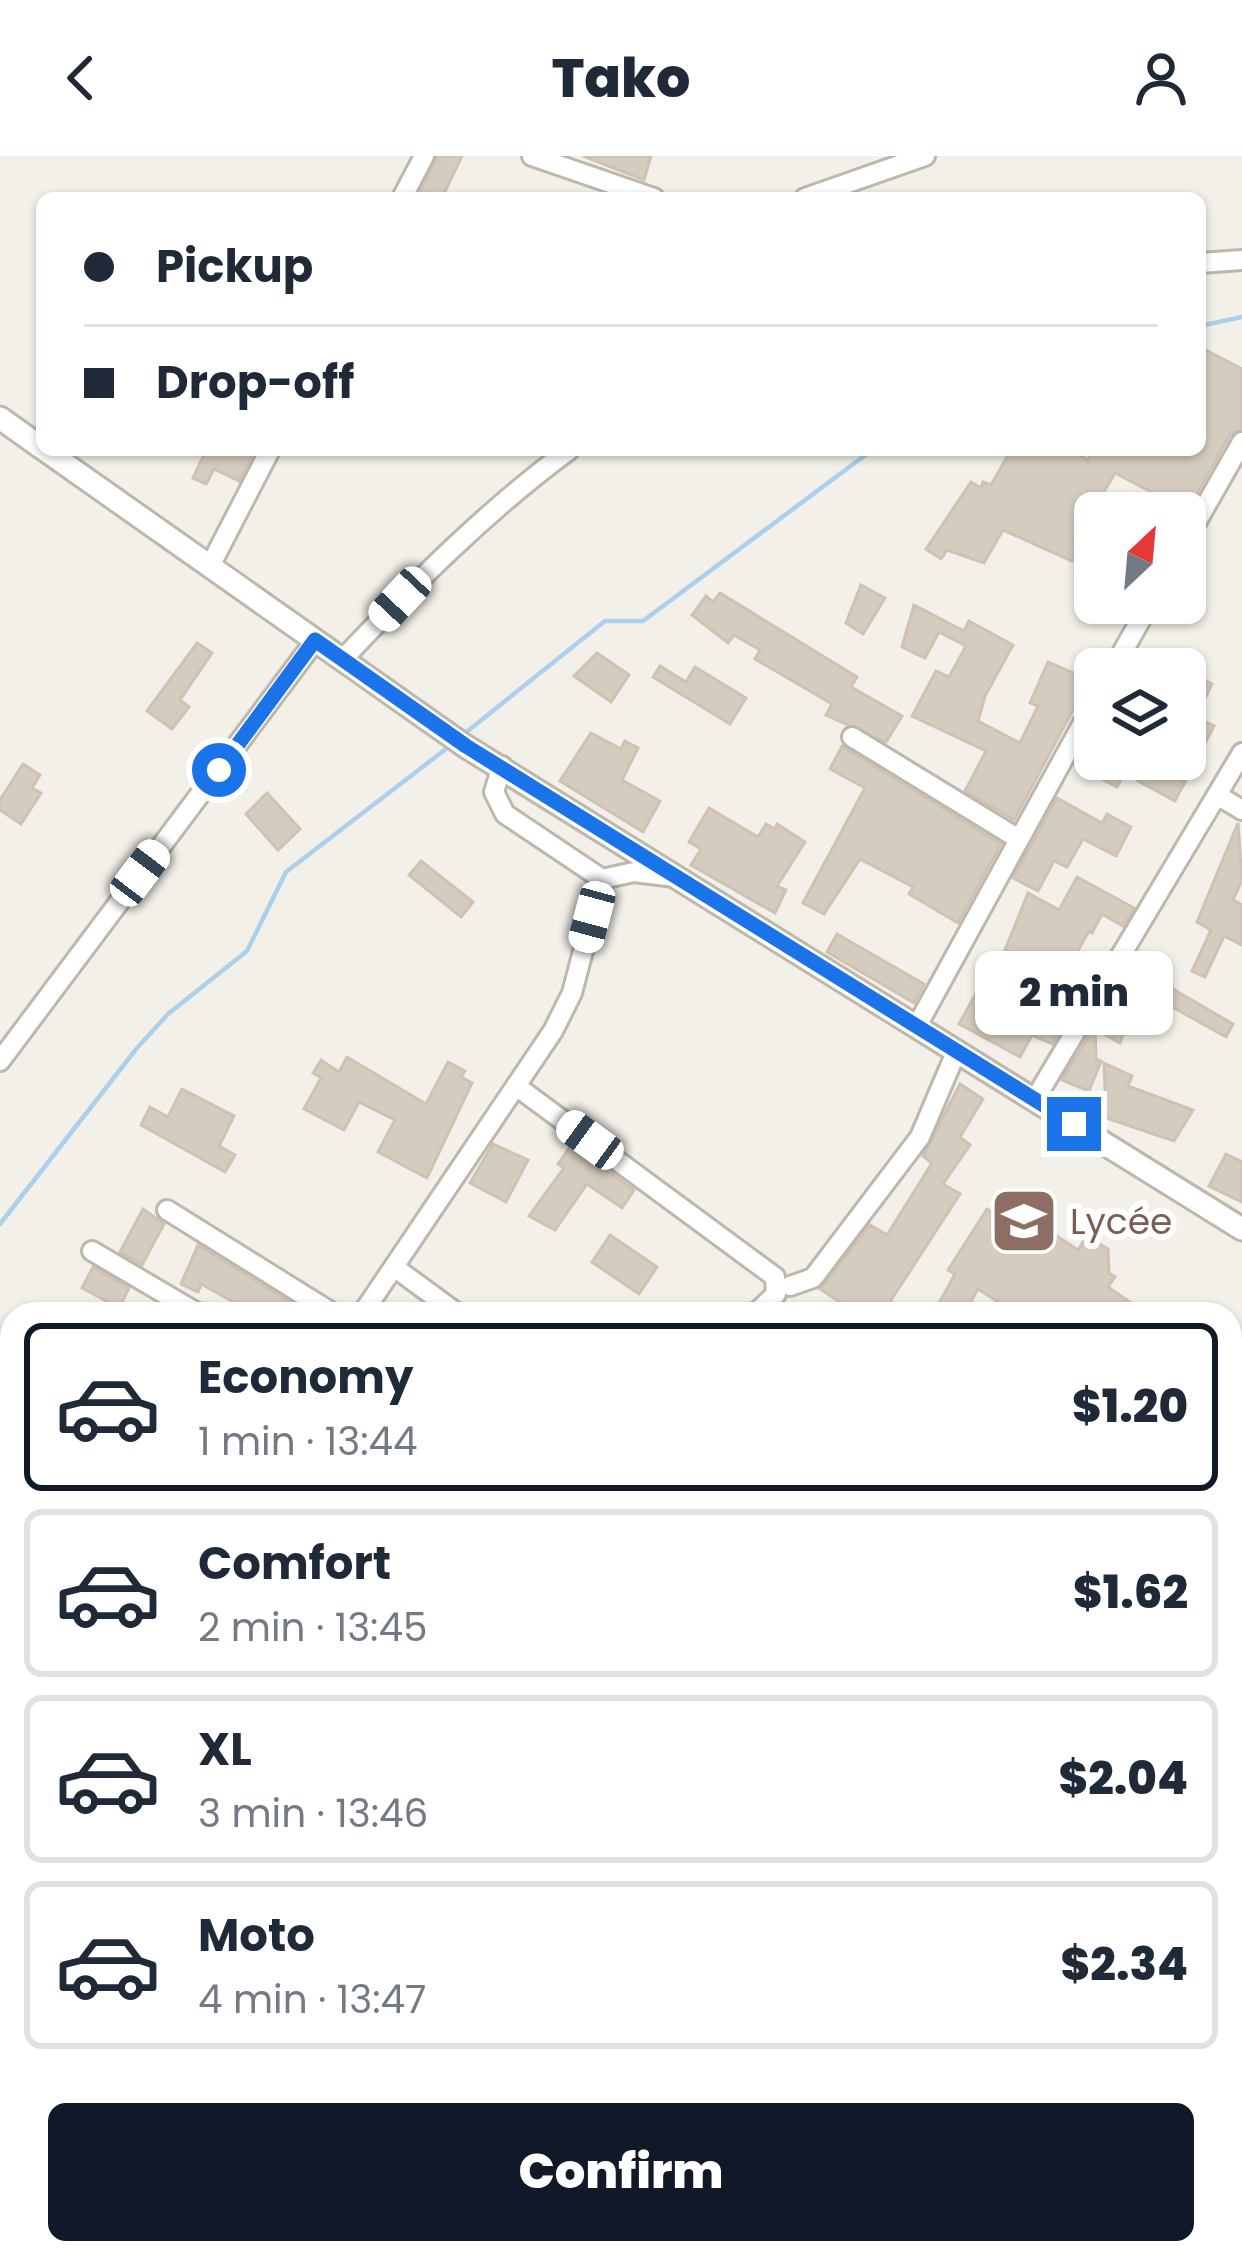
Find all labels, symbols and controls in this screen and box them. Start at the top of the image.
text: Tako [552,40,690,116]
icon: back [48,45,114,111]
icon: person [1128,45,1194,111]
text: Pickup [156,235,313,298]
text: Drop-off [156,351,354,414]
north arrow [1074,492,1206,624]
map controls [1074,492,1206,780]
car [362,560,438,638]
button: layers [1074,648,1206,780]
route start [192,743,246,797]
car [104,833,176,913]
car [565,878,619,956]
callout: 2 min [975,950,1173,1034]
text: 2 min [1019,965,1129,1020]
route end [1047,1097,1101,1151]
car [550,1104,630,1176]
school or university icon: Lycée [989,1186,1059,1256]
place label: Lycée [1070,1196,1172,1247]
text: Economy [198,1346,413,1409]
icon: car [54,1353,162,1461]
text: $1.20 [1072,1375,1188,1438]
text: 1 min · 13:44 [198,1414,418,1469]
text: Comfort [198,1532,391,1595]
icon: car [54,1539,162,1647]
text: $1.62 [1073,1561,1188,1624]
text: 2 min · 13:45 [198,1600,427,1655]
text: XL [198,1718,252,1781]
icon: car [54,1725,162,1833]
text: $2.04 [1058,1747,1188,1810]
text: 3 min · 13:46 [198,1786,428,1841]
text: Moto [198,1904,315,1967]
icon: car [54,1911,162,2019]
text: $2.34 [1061,1933,1188,1996]
text: 4 min · 13:47 [198,1972,426,2027]
button: Confirm [48,2103,1194,2241]

